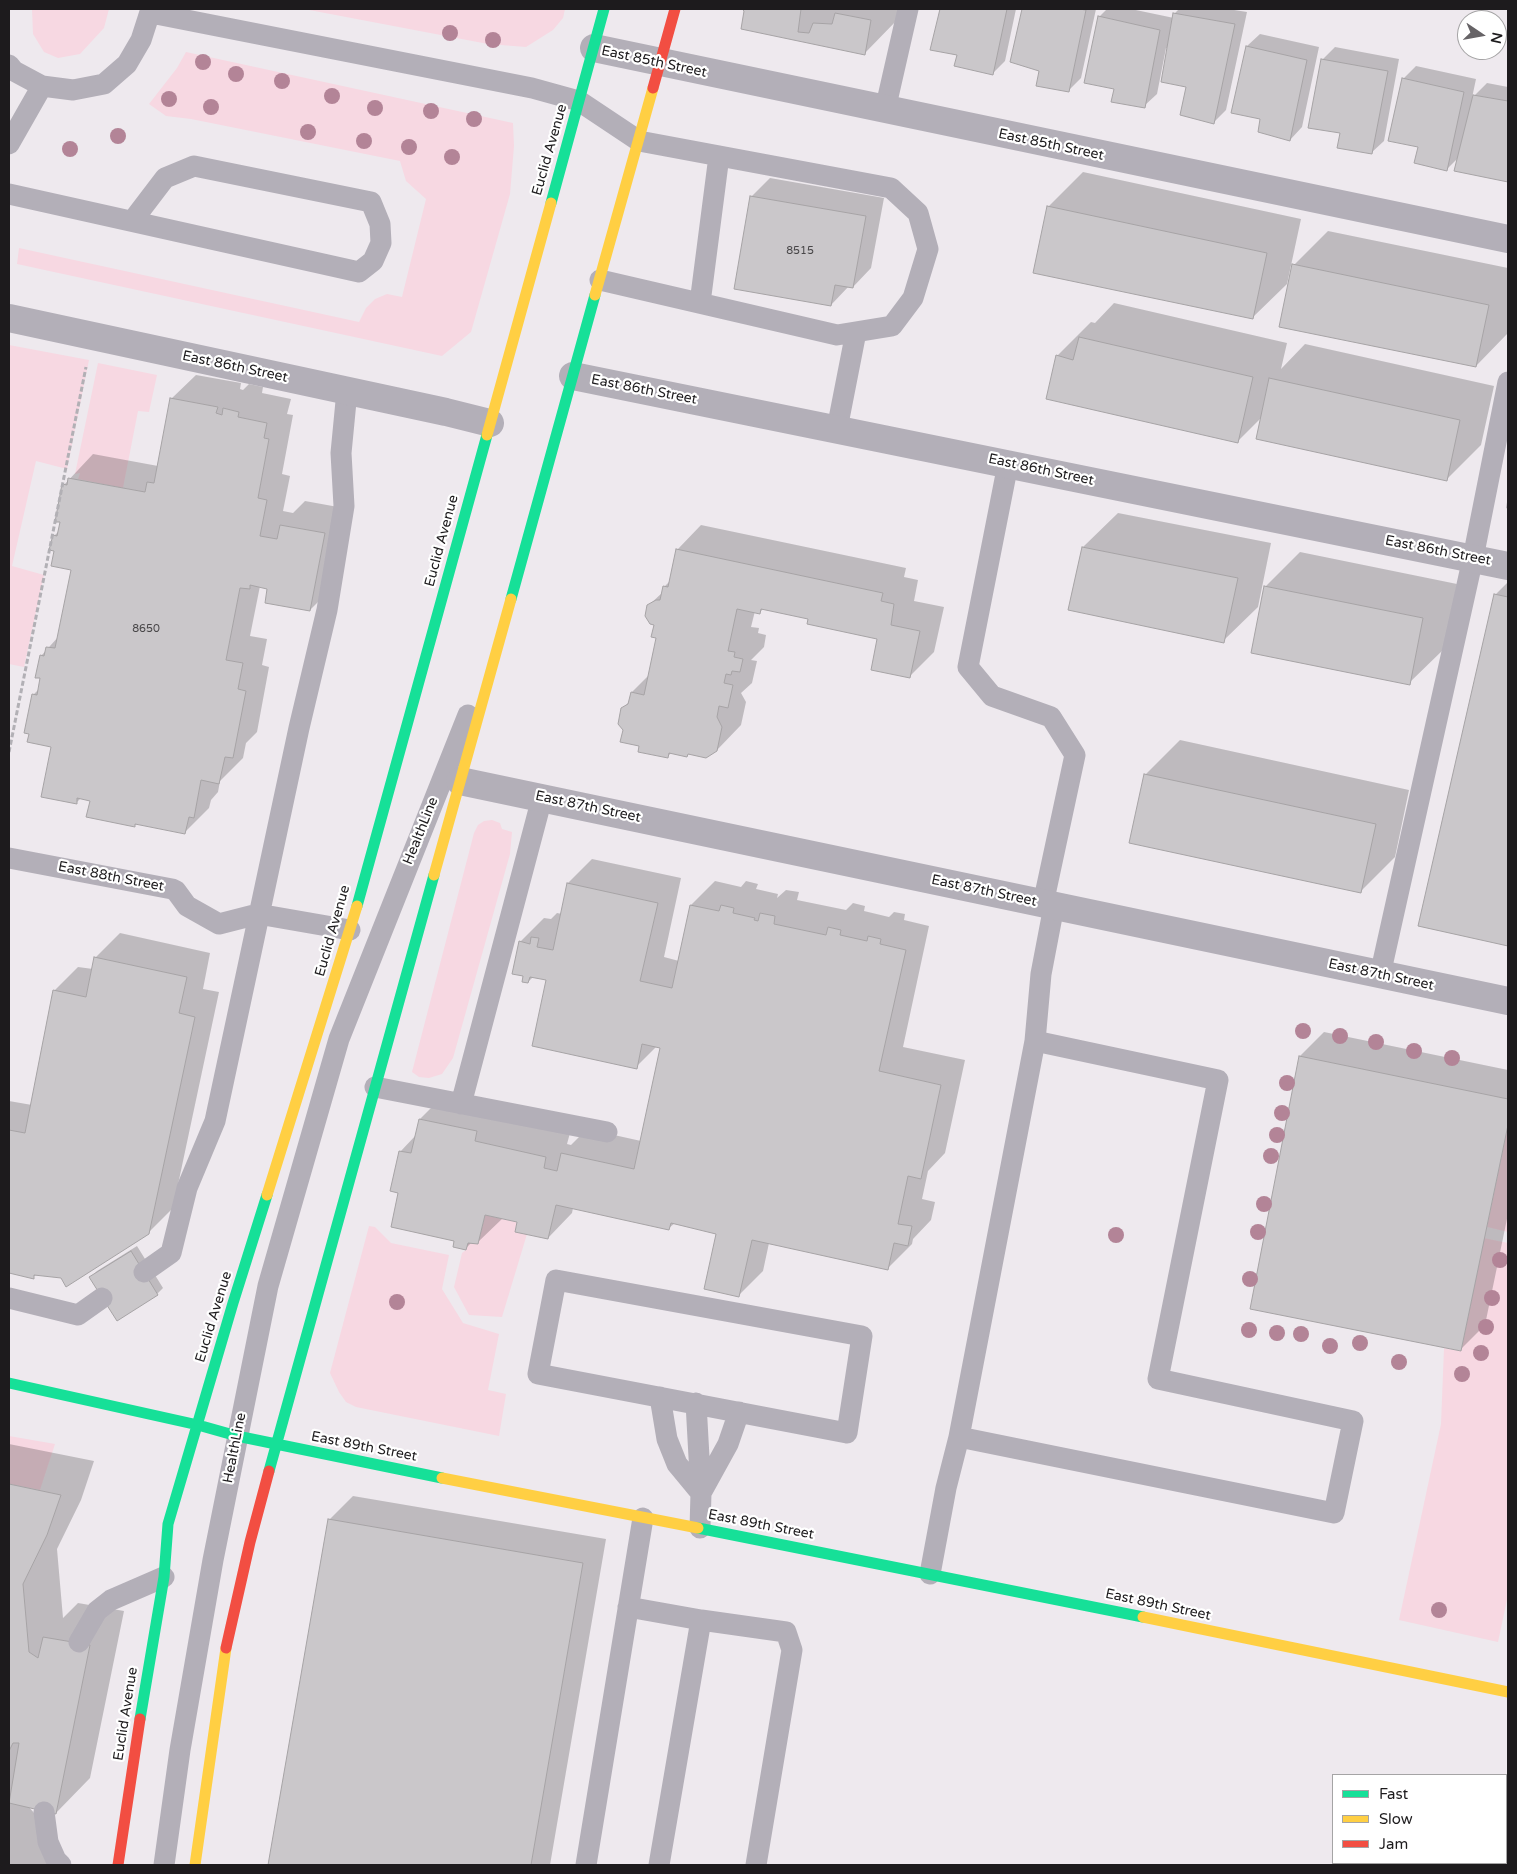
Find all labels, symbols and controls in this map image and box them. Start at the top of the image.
north arrow [1457,10,1507,60]
text: N [1487,31,1506,45]
street label: East 85th Street [600,43,708,81]
street label: Euclid Avenue [529,102,571,198]
street label: East 85th Street [997,126,1105,164]
house number: 8515 [786,244,814,258]
street label: East 86th Street [181,348,289,386]
street label: East 86th Street [590,372,698,408]
street label: East 86th Street [987,451,1095,489]
street label: Euclid Avenue [422,493,462,589]
street label: East 86th Street [1384,533,1492,569]
house number: 8650 [132,622,160,636]
street label: East 87th Street [534,788,642,826]
street label: HealthLine [400,795,442,867]
street label: East 88th Street [57,859,165,895]
street label: East 87th Street [930,872,1038,910]
street label: Euclid Avenue [312,883,354,979]
street label: East 87th Street [1327,956,1435,994]
street label: Euclid Avenue [192,1269,236,1365]
street label: HealthLine [220,1411,250,1485]
street label: East 89th Street [310,1429,418,1465]
street label: East 89th Street [707,1507,815,1543]
street label: East 89th Street [1104,1586,1212,1624]
street label: Euclid Avenue [110,1666,142,1762]
legend [1332,1774,1507,1864]
text: Fast [1379,1785,1408,1803]
text: Slow [1379,1810,1413,1828]
text: Jam [1379,1835,1408,1853]

